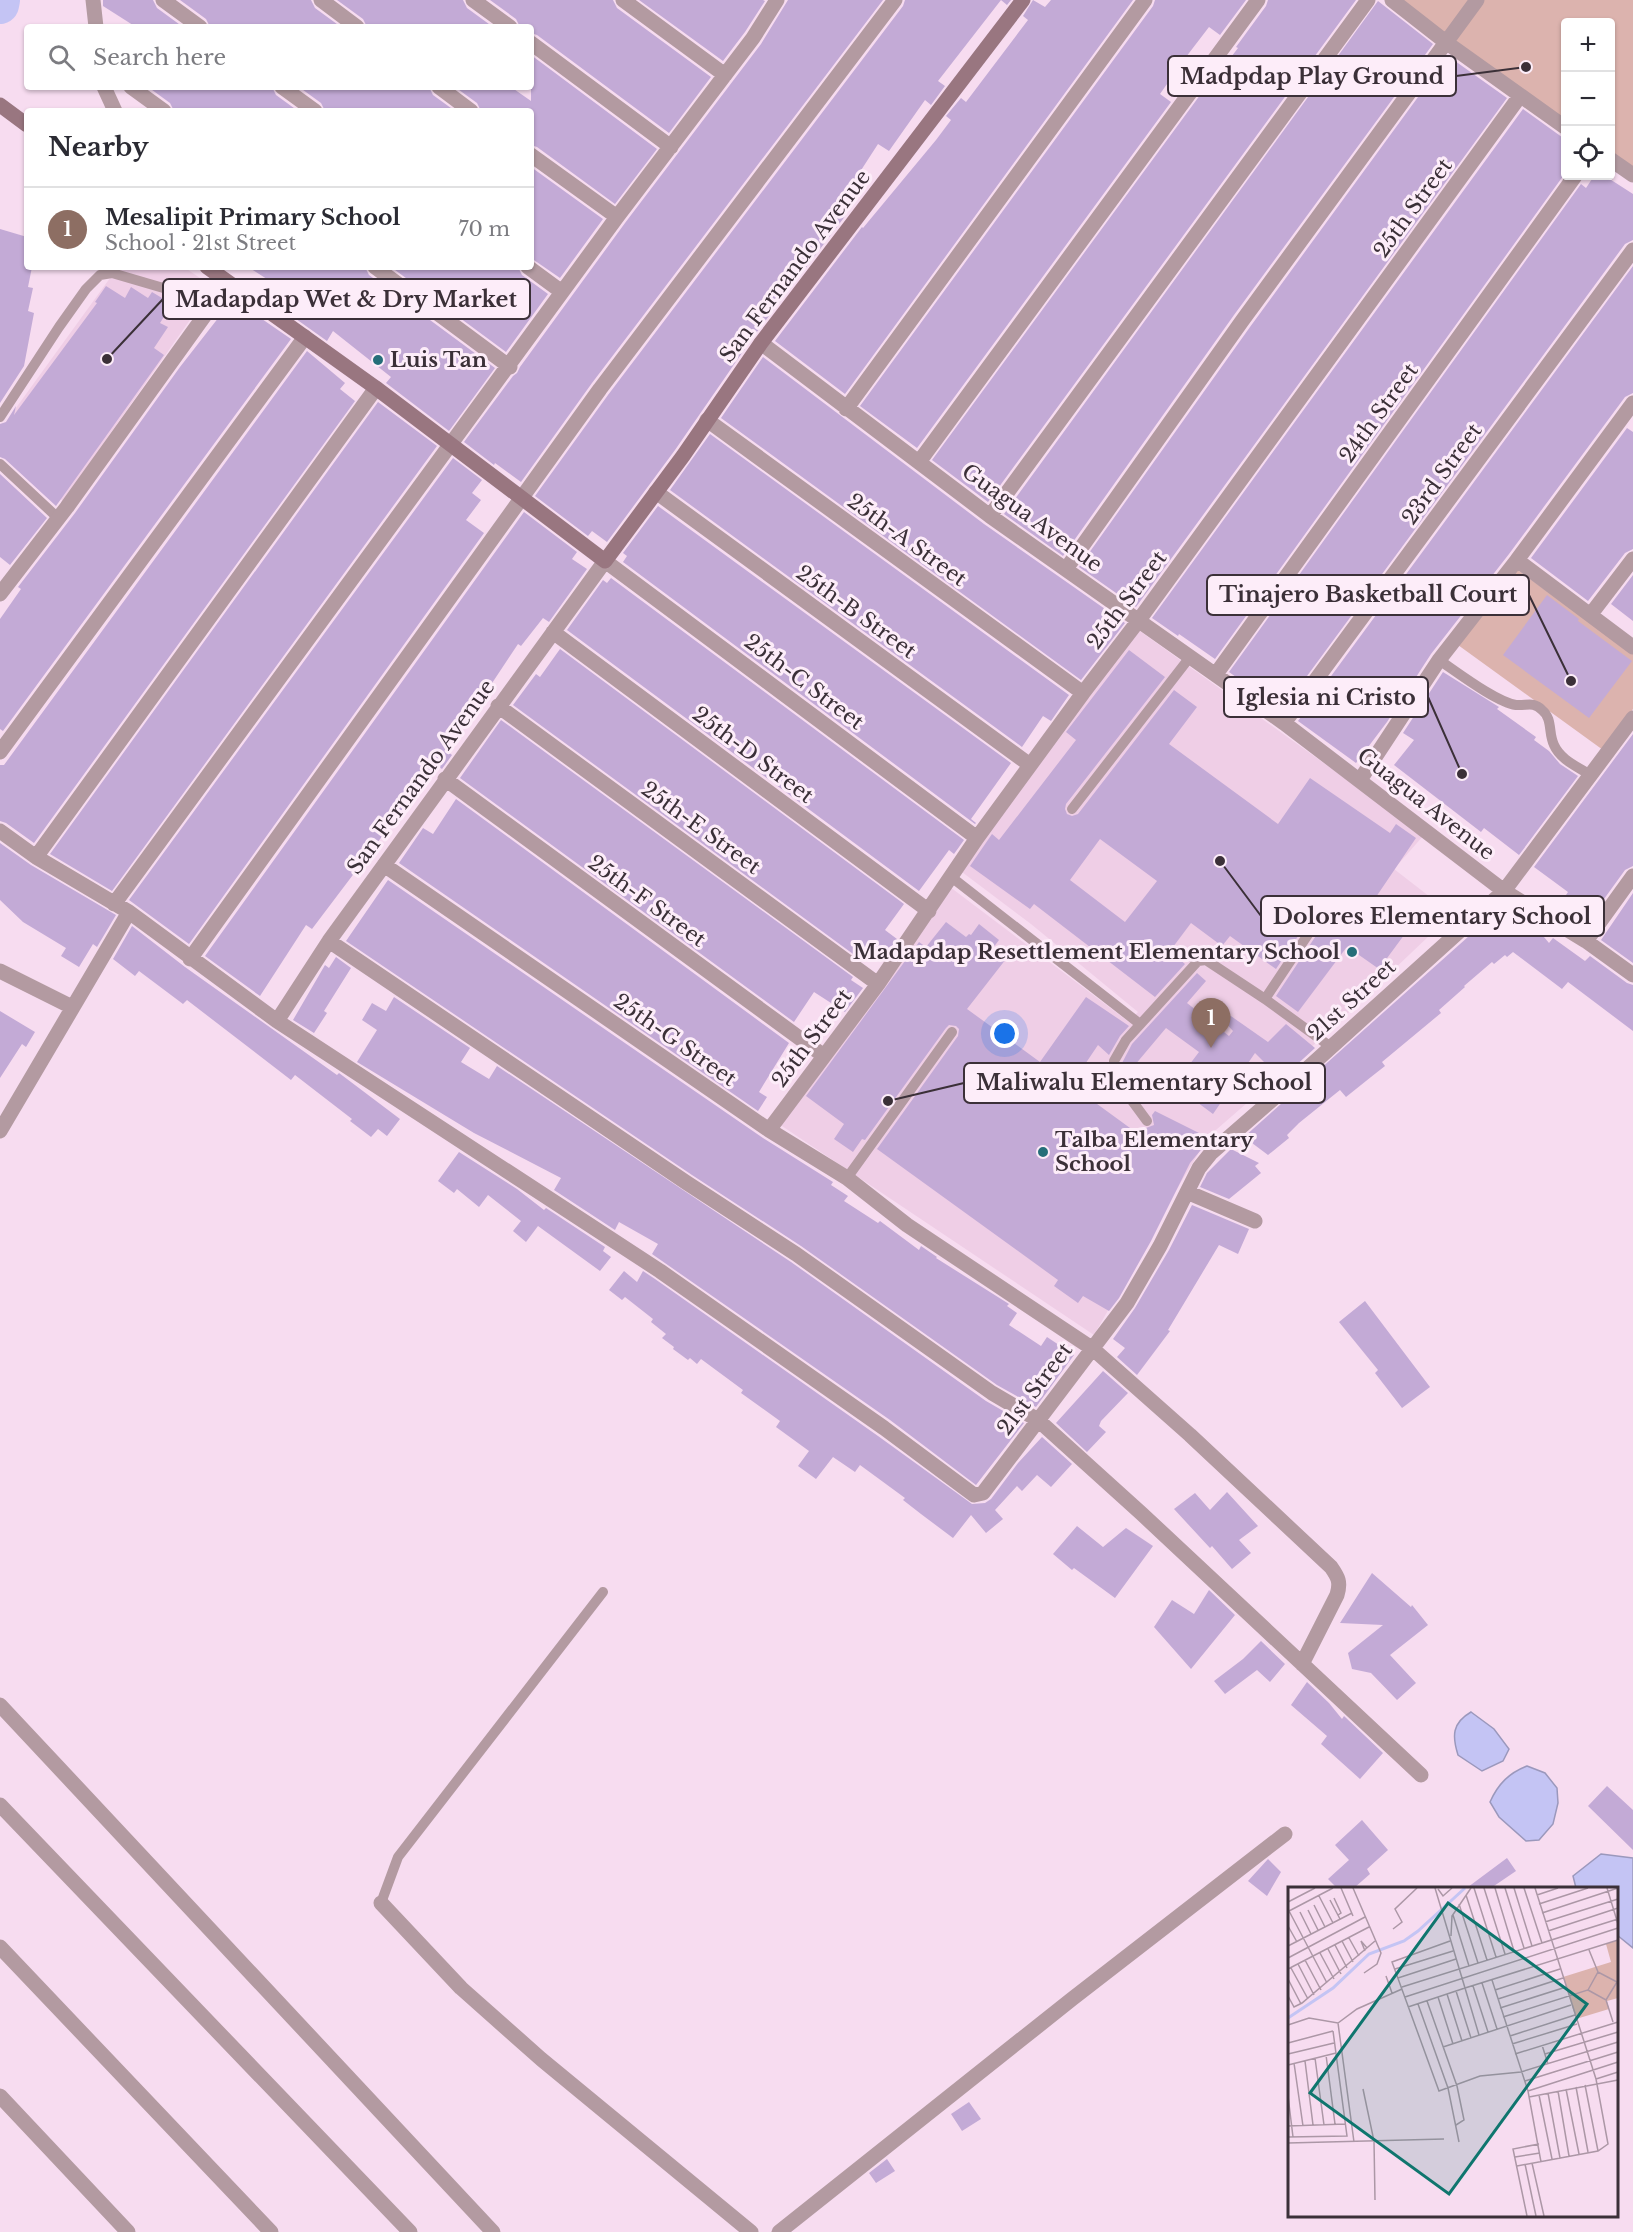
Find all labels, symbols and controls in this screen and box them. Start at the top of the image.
map controls [1561,18,1615,180]
button: + [1561,18,1615,72]
search box [24,24,534,90]
icon: search [45,41,78,74]
text: Search here [93,44,226,71]
callout: Madpdap Play Ground [1168,56,1456,96]
text: Madpdap Play Ground [1180,63,1444,90]
button: − [1561,72,1615,126]
button: locate [1561,126,1615,180]
text: Nearby [48,131,149,163]
street label: 25th Street [1368,153,1458,263]
street label: San Fernando Avenue [714,165,876,367]
text: Mesalipit Primary School [105,204,400,231]
text: 1 [63,217,72,241]
text: 70 m [458,217,510,241]
text: School · 21st Street [105,231,296,255]
callout: Madapdap Wet & Dry Market [163,279,530,319]
text: Madapdap Wet & Dry Market [175,286,517,313]
place label: Luis Tan [390,347,487,373]
marker: Luis Tan [371,353,385,367]
street label: 24th Street [1334,358,1424,468]
street label: 23rd Street [1396,418,1488,530]
street label: Guagua Avenue [957,458,1107,578]
street label: 25th-A Street [842,488,972,592]
street label: 25th Street [1082,546,1172,654]
street label: 25th-B Street [791,560,921,664]
callout: Tinajero Basketball Court [1207,575,1529,615]
text: Tinajero Basketball Court [1219,581,1518,608]
street label: 25th-C Street [739,629,869,735]
street label: San Fernando Avenue [342,674,500,880]
callout: Iglesia ni Cristo [1224,677,1428,717]
text: Iglesia ni Cristo [1236,684,1416,711]
street label: 25th-D Street [687,701,819,809]
street label: Guagua Avenue [1352,742,1500,866]
street label: 25th-E Street [636,776,766,880]
street label: 25th-F Street [583,850,711,953]
callout: Dolores Elementary School [1261,896,1604,936]
text: Dolores Elementary School [1273,903,1591,930]
place label: Madapdap Resettlement Elementary School [853,939,1341,965]
marker: Madapdap Resettlement Elementary School [1345,945,1359,959]
street label: 21st Street [1303,954,1401,1046]
street label: 25th Street [767,984,857,1092]
street label: 25th-G Street [609,988,741,1092]
pin: 1 [1192,998,1230,1048]
your location [990,1019,1019,1048]
callout: Maliwalu Elementary School [964,1063,1325,1103]
text: Maliwalu Elementary School [976,1069,1312,1096]
place label: Talba Elementary School [1055,1127,1254,1177]
marker: Talba Elementary School [1036,1145,1050,1159]
street label: 21st Street [992,1338,1078,1440]
inset map [1288,1887,1618,2217]

